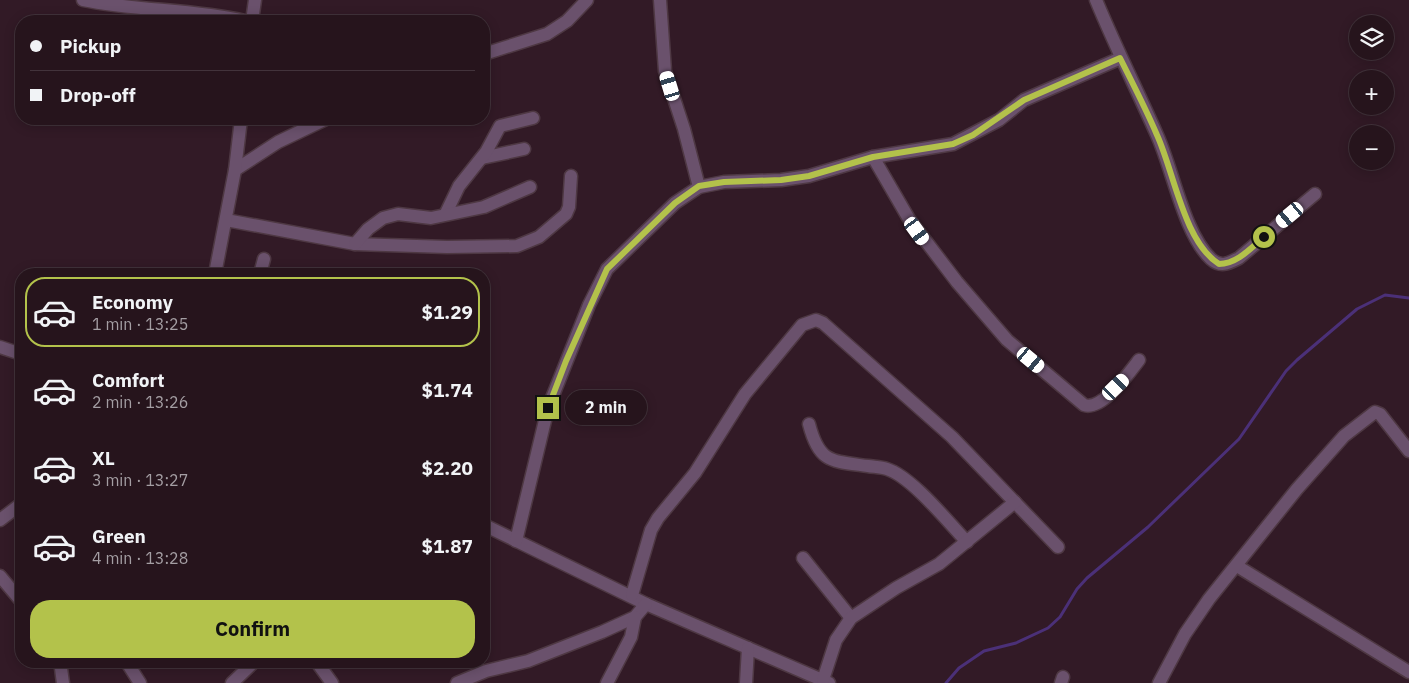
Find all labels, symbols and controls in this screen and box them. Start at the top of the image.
map controls [1349,15,1394,170]
button: layers [1349,15,1394,60]
text: Pickup [60,34,121,58]
car [658,69,681,103]
button: + [1349,70,1394,115]
text: Drop-off [60,83,136,107]
button: − [1349,125,1394,170]
car [1273,200,1306,230]
car [902,214,931,248]
route start [1253,226,1275,248]
icon: car [32,290,77,335]
text: Economy [92,290,173,314]
text: $1.29 [421,300,473,324]
text: 1 min · 13:25 [92,314,188,334]
car [1014,345,1047,375]
icon: car [32,368,77,413]
text: Comfort [92,368,165,392]
car [1100,371,1132,403]
text: $1.74 [421,378,473,402]
callout: 2 min [566,390,648,426]
text: 2 min · 13:26 [92,392,188,412]
route end [537,397,559,419]
text: 2 min [585,397,627,417]
icon: car [32,446,77,491]
text: XL [92,446,115,470]
text: $2.20 [421,456,473,480]
text: 3 min · 13:27 [92,470,188,490]
icon: car [32,524,77,569]
text: Green [92,524,146,548]
text: $1.87 [421,534,473,558]
text: 4 min · 13:28 [92,548,188,568]
button: Confirm [30,600,475,658]

